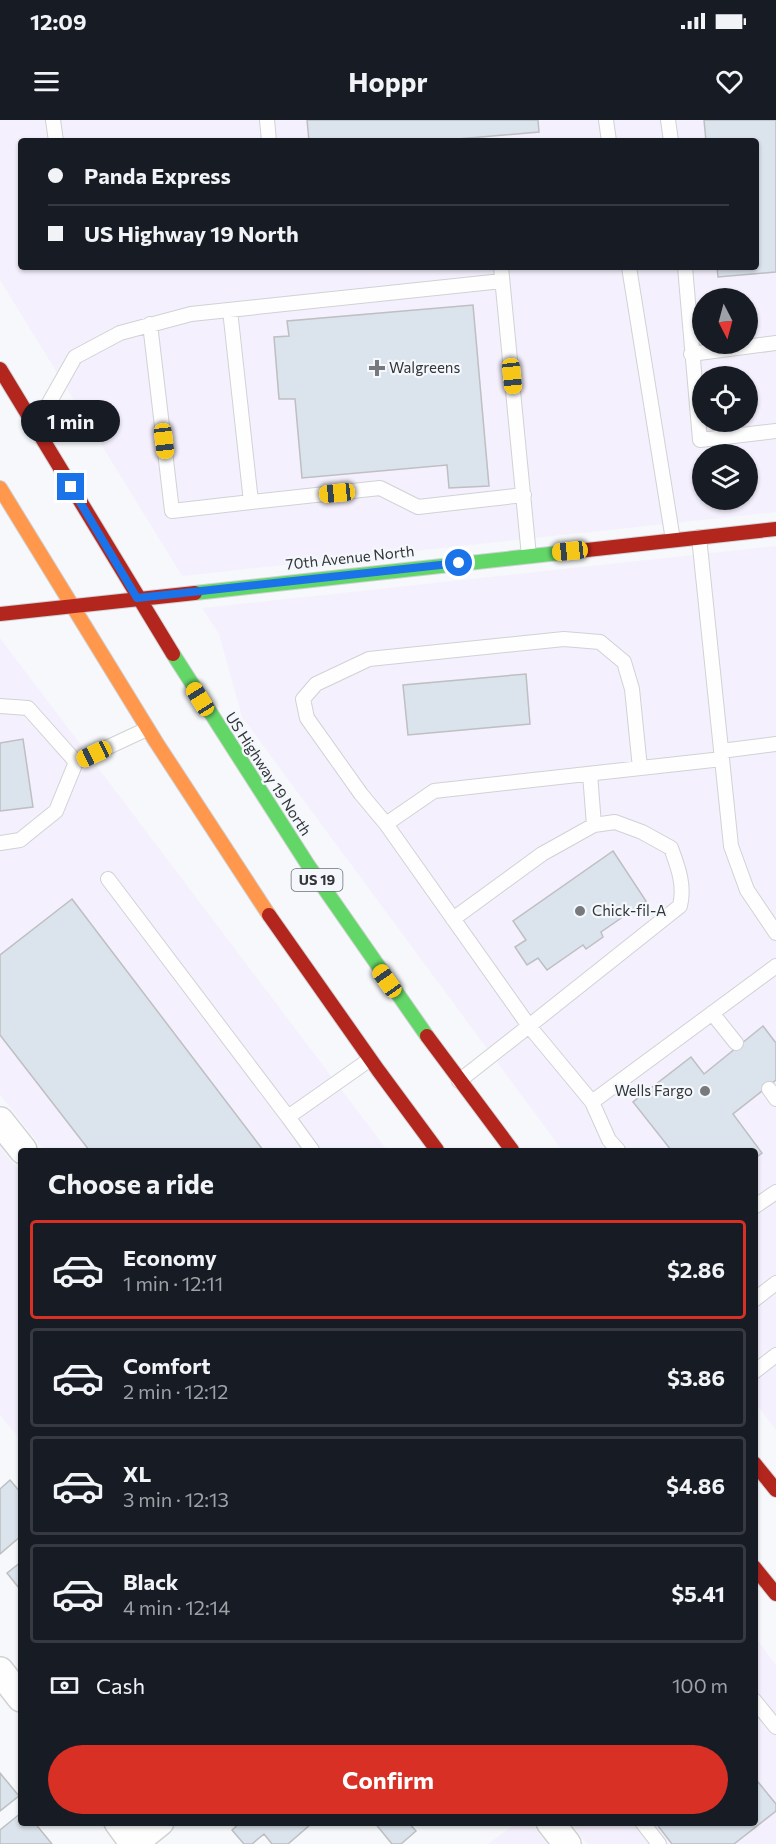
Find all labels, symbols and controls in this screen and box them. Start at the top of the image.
text: 12:09 [30,8,87,35]
icon: menu [30,65,63,98]
text: Hoppr [348,65,428,98]
icon: heart [713,65,746,98]
text: Panda Express [84,162,231,189]
text: US Highway 19 North [84,220,299,247]
north arrow [692,288,758,354]
map controls [692,288,758,510]
car [501,357,523,395]
place label: Walgreens [389,358,460,376]
marker: Walgreens [370,361,384,375]
button: locate [692,366,758,432]
callout: 1 min [22,400,121,442]
text: 1 min [47,409,94,433]
car [153,422,175,460]
button: layers [692,444,758,510]
route end [57,473,84,500]
car [318,482,356,504]
car [551,540,589,562]
street label: 70th Avenue North [285,541,415,573]
route start [445,549,472,576]
car [183,679,217,719]
street label: US Highway 19 North [222,708,316,839]
car [74,738,114,770]
road number: US 19 [292,869,342,891]
place label: Chick-fil-A [592,901,666,919]
marker: Chick-fil-A [573,904,587,918]
car [369,961,405,1001]
place label: Wells Fargo [614,1081,693,1099]
marker: Wells Fargo [698,1084,712,1098]
text: Choose a ride [48,1167,214,1200]
icon: car [51,1243,105,1297]
text: Economy [123,1244,217,1271]
text: $2.86 [667,1256,725,1283]
text: 1 min · 12:11 [123,1271,223,1295]
icon: car [51,1351,105,1405]
text: Comfort [123,1352,211,1379]
text: $3.86 [667,1364,725,1391]
text: 2 min · 12:12 [123,1379,228,1403]
icon: car [51,1459,105,1513]
text: XL [123,1460,151,1487]
text: $4.86 [666,1472,725,1499]
text: 3 min · 12:13 [123,1487,229,1511]
icon: car [51,1567,105,1621]
text: Black [123,1568,178,1595]
text: $5.41 [671,1580,725,1607]
text: 4 min · 12:14 [123,1595,230,1619]
icon: cash [48,1669,81,1702]
text: Cash [96,1672,145,1699]
text: 100 m [672,1673,728,1697]
button: Confirm [48,1745,728,1814]

